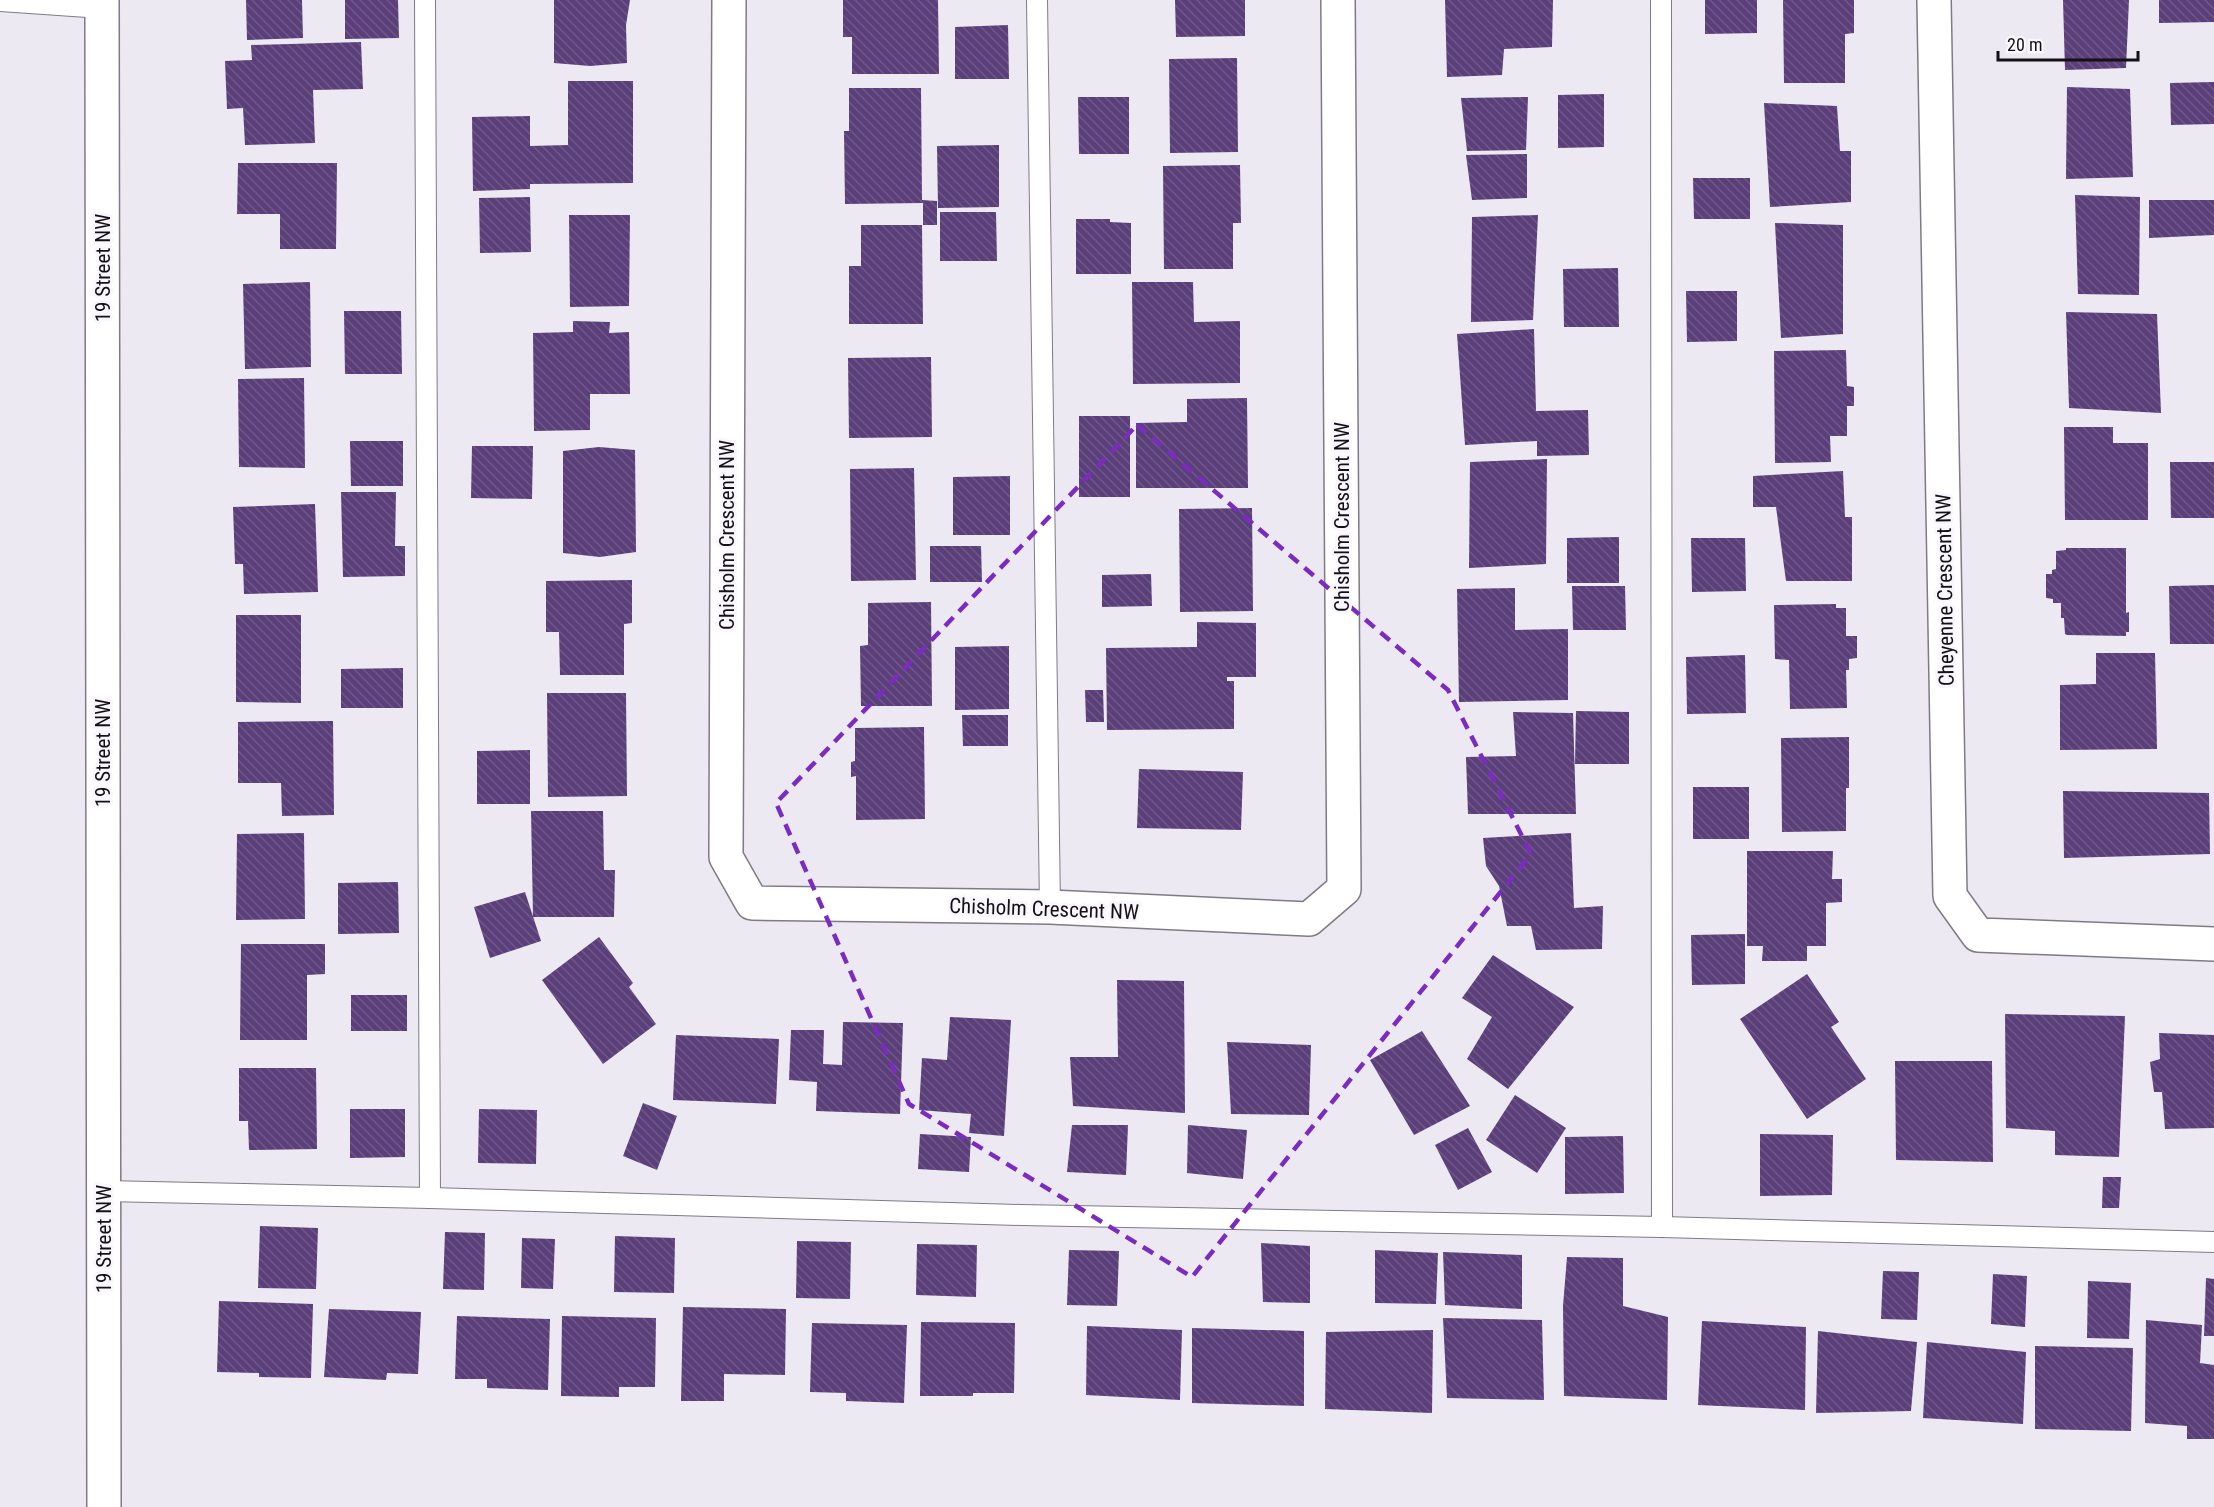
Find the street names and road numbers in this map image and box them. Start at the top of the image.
street label: 19 Street NW [91,214,115,322]
street label: Chisholm Crescent NW [1330,422,1354,612]
street label: Chisholm Crescent NW [715,440,739,630]
street label: Cheyenne Crescent NW [1931,494,1959,686]
street label: 19 Street NW [91,699,115,807]
street label: Chisholm Crescent NW [949,894,1139,924]
street label: 19 Street NW [92,1185,116,1293]

